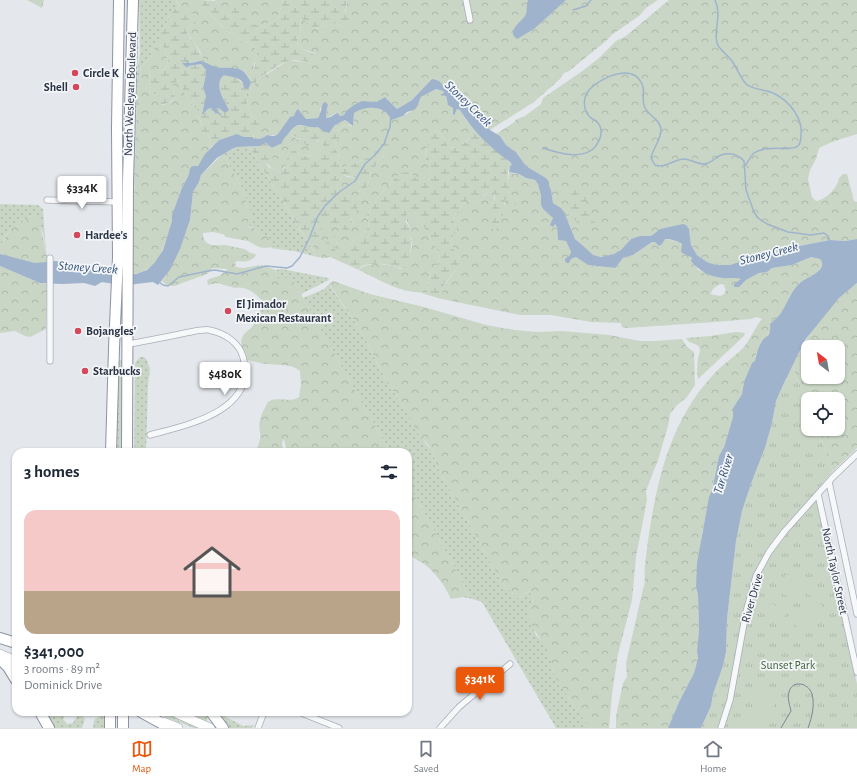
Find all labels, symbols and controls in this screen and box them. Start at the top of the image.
street label: North Wesleyan Boulevard [122,32,139,156]
place label: Circle K [83,67,120,79]
marker: Circle K [70,68,80,78]
water label: Stoney Creek [442,79,494,129]
place label: Shell [44,81,68,93]
marker: Shell [71,82,81,92]
pin: $334K [54,176,110,210]
text: $334K [66,182,98,195]
place label: Hardee's [85,229,128,241]
marker: Hardee's [72,230,82,240]
water label: Stoney Creek [738,240,800,268]
water label: Stoney Creek [58,259,118,277]
place label: El Jimador Mexican Restaurant [236,298,331,324]
marker: El Jimador Mexican Restaurant [223,306,233,316]
place label: Bojangles' [86,325,136,338]
marker: Bojangles' [73,326,83,336]
north arrow [801,340,845,384]
map controls [801,340,845,436]
pin: $480K [197,362,253,396]
place label: Starbucks [93,365,141,377]
marker: Starbucks [80,366,90,376]
text: $480K [208,368,242,381]
button: locate [801,392,845,436]
water label: Tar River [712,452,736,496]
icon: filters [378,461,400,483]
text: 3 homes [24,463,80,480]
street label: North Taylor Street [819,527,850,616]
icon: home [176,536,248,608]
street label: River Drive [739,572,765,624]
text: $341,000 [24,643,84,660]
park label: Sunset Park [761,659,816,671]
text: 3 rooms · 89 m² [24,663,100,676]
pin: $341K [452,667,508,701]
text: $341K [465,673,495,686]
text: Dominick Drive [24,679,102,692]
tab: Map [131,738,153,775]
tab: Saved [414,738,439,775]
tab: Home [700,738,726,775]

